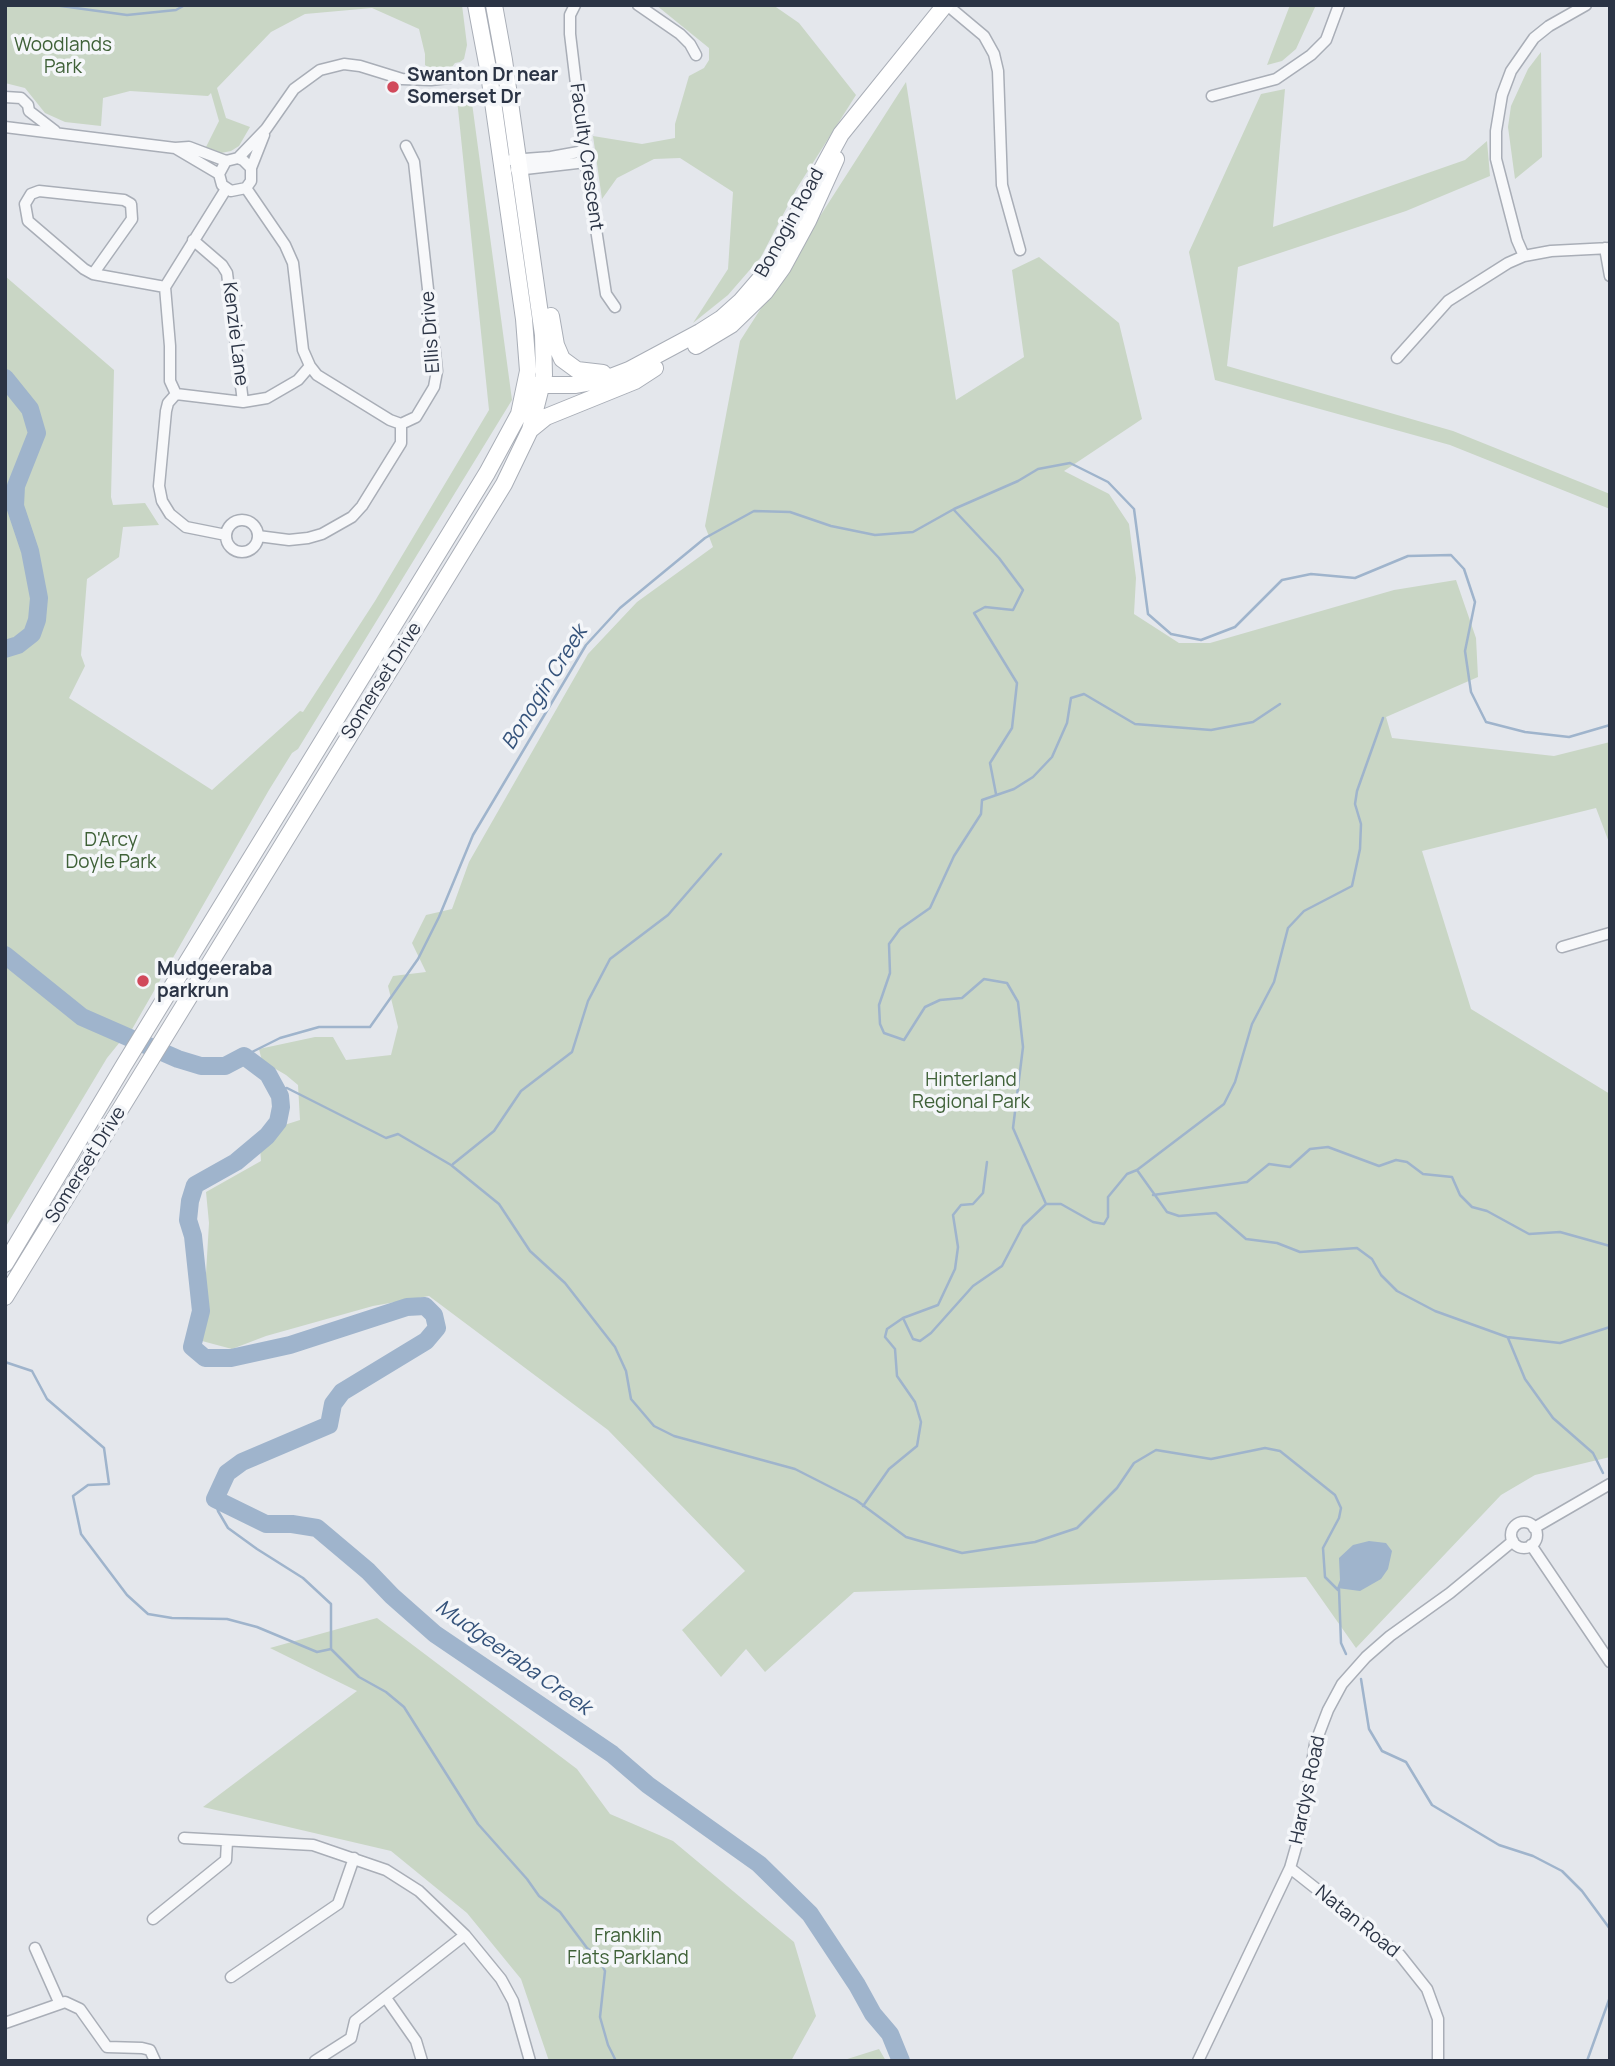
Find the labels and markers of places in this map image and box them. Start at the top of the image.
place label: Swanton Dr near Somerset Dr [407,65,558,109]
marker: Swanton Dr near Somerset Dr [385,79,401,95]
place label: Mudgeeraba parkrun [157,959,272,1003]
marker: Mudgeeraba parkrun [135,973,151,989]

